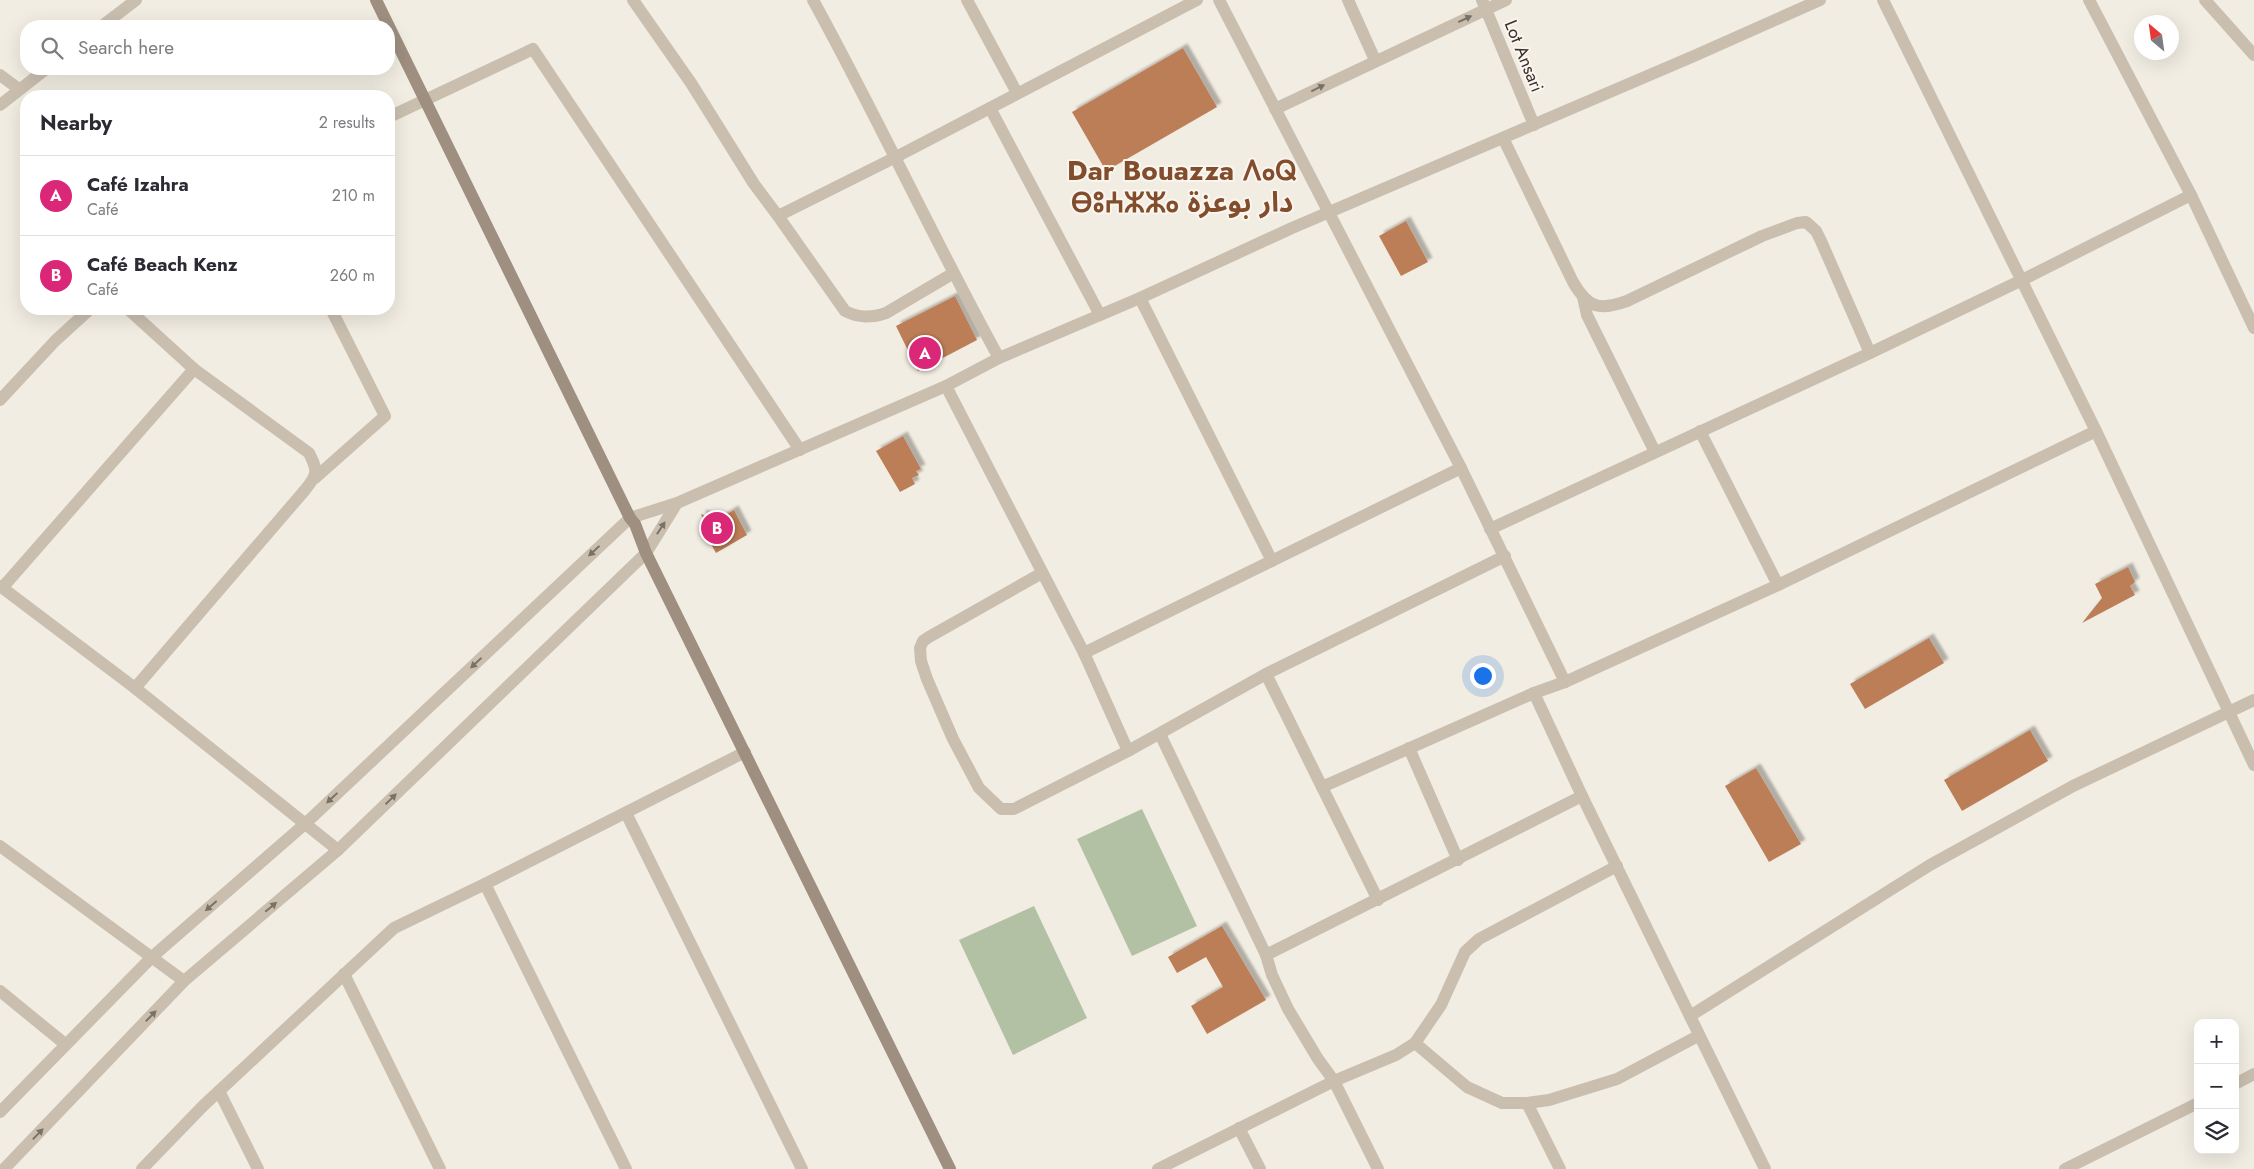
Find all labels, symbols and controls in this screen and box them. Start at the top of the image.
one-way arrow [1458,14,1473,23]
north arrow [2134,15,2179,60]
street label: Lot Ansari [1498,16,1550,96]
search box [20,20,395,75]
icon: search [38,34,66,62]
text: Search here [78,34,174,61]
one-way arrow [1311,84,1326,92]
text: Nearby [40,108,112,138]
text: 2 results [319,111,375,134]
district label: Dar Bouazza ⴷⴰⵕ ⴱⵓⵄⵣⵣⴰ دار بوعزة [1067,150,1297,223]
text: Café Izahra [87,171,189,198]
text: A [50,184,62,207]
text: 210 m [332,184,375,207]
text: Café [87,198,118,221]
text: Café Beach Kenz [87,251,238,278]
text: B [51,264,61,287]
text: 260 m [330,264,375,287]
text: Café [87,278,118,301]
pin: A [909,334,941,372]
pin: B [701,509,733,547]
one-way arrow [657,521,666,535]
one-way arrow [589,545,601,557]
one-way arrow [470,657,482,669]
your location [1470,663,1496,689]
one-way arrow [327,792,339,804]
one-way arrow [385,793,397,805]
one-way arrow [205,900,217,912]
one-way arrow [264,902,277,913]
one-way arrow [144,1011,156,1023]
map controls [2194,1019,2239,1154]
button: + [2194,1019,2239,1064]
button: − [2194,1064,2239,1109]
button: layers [2194,1109,2239,1154]
one-way arrow [32,1128,44,1140]

